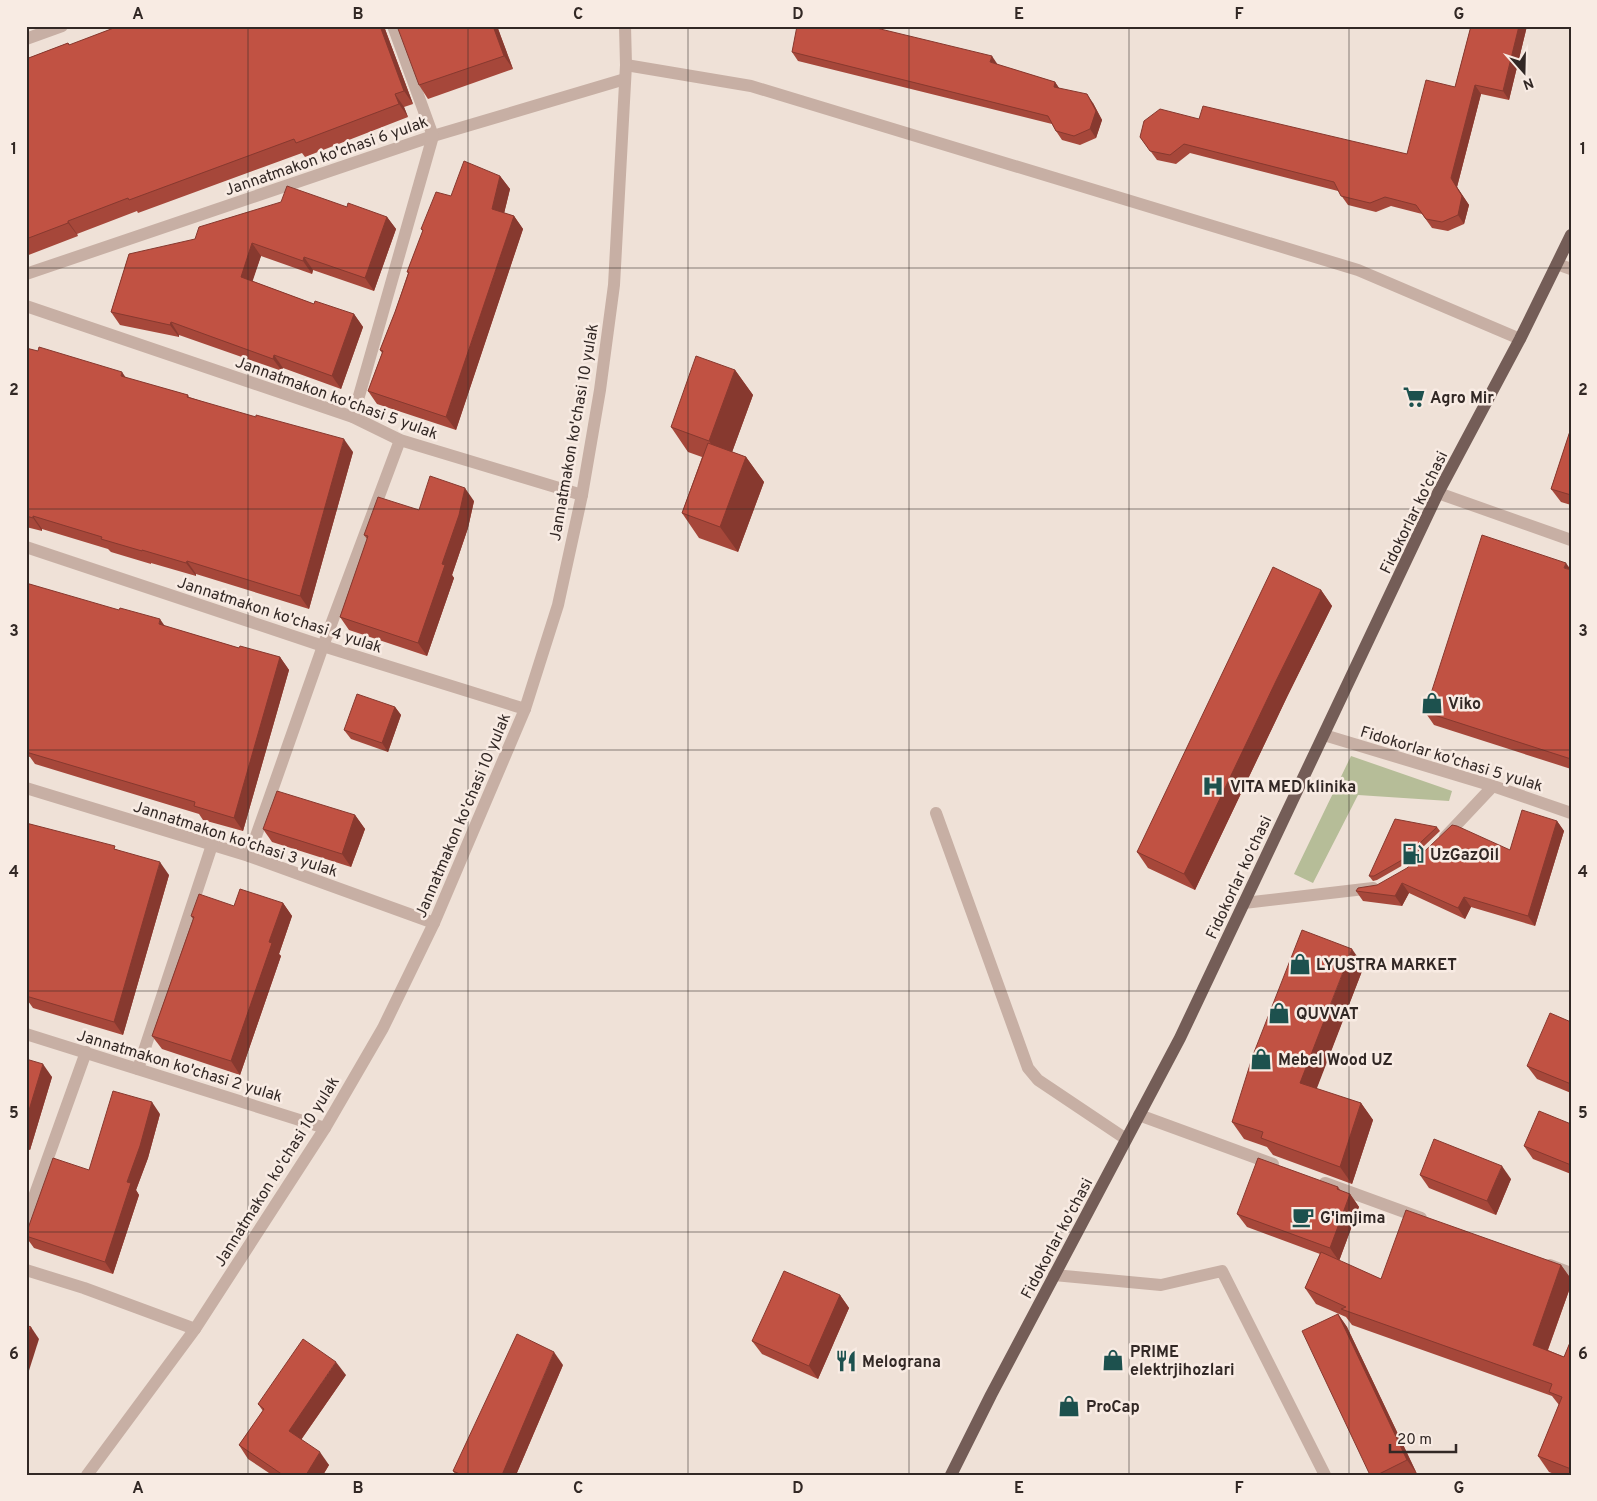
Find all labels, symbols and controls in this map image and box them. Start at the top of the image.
text: A [132,5,144,25]
text: B [352,5,364,25]
text: C [573,5,583,25]
text: D [792,5,804,25]
text: E [1014,5,1024,25]
text: F [1234,5,1244,25]
text: G [1454,5,1464,25]
north arrow [1500,48,1550,98]
text: N [1520,73,1536,93]
street label: Jannatmakon ko'chasi 6 yulak [222,113,431,201]
text: 1 [11,140,17,160]
text: 1 [1580,140,1586,160]
street label: Jannatmakon ko'chasi 10 yulak [546,322,604,543]
street label: Jannatmakon ko'chasi 5 yulak [232,353,440,445]
text: 2 [9,381,19,401]
text: 2 [1578,381,1588,401]
supermarket icon: Agro Mir [1401,384,1427,410]
place label: Agro Mir [1430,389,1494,409]
street label: Fidokorlar ko'chasi [1376,448,1453,578]
street label: Jannatmakon ko'chasi 4 yulak [174,573,384,659]
text: 3 [9,622,19,642]
text: 3 [1578,622,1588,642]
shop icon: Viko [1419,690,1445,716]
place label: Viko [1448,695,1481,715]
street label: Jannatmakon ko'chasi 10 yulak [412,710,516,921]
street label: Fidokorlar ko'chasi 5 yulak [1358,723,1545,797]
hospital icon: VITA MED klinika [1200,773,1226,799]
place label: VITA MED klinika [1230,778,1356,798]
street label: Jannatmakon ko'chasi 3 yulak [130,797,340,882]
street label: Fidokorlar ko'chasi [1202,813,1277,943]
fuel station icon: UzGazOil [1400,841,1426,867]
place label: UzGazOil [1430,846,1499,866]
text: 4 [9,863,19,883]
text: 4 [1578,863,1588,883]
shop icon: LYUSTRA MARKET [1287,951,1313,977]
place label: LYUSTRA MARKET [1316,956,1457,976]
shop icon: QUVVAT [1266,1000,1292,1026]
place label: QUVVAT [1296,1005,1359,1025]
street label: Jannatmakon ko'chasi 2 yulak [74,1026,285,1108]
shop icon: Mebel Wood UZ [1248,1046,1274,1072]
place label: Mebel Wood UZ [1278,1051,1393,1071]
street label: Jannatmakon ko'chasi 10 yulak [211,1073,345,1271]
text: 5 [9,1104,19,1124]
text: 5 [1578,1104,1588,1124]
street label: Fidokorlar ko'chasi [1017,1175,1098,1303]
cafe icon: G'imjima [1290,1204,1316,1230]
place label: G'imjima [1320,1209,1385,1229]
place label: PRIME elektrjihozlari [1130,1343,1235,1381]
text: 6 [9,1345,19,1365]
text: 6 [1578,1345,1588,1365]
shop icon: PRIME elektrjihozlari [1100,1347,1126,1373]
restaurant icon: Melograna [833,1348,859,1374]
place label: Melograna [862,1353,941,1373]
shop icon: ProCap [1056,1393,1082,1419]
place label: ProCap [1086,1398,1140,1418]
scale bar [1390,1421,1456,1453]
text: 20 m [1397,1431,1432,1450]
text: A [132,1479,144,1499]
text: B [352,1479,364,1499]
text: C [573,1479,583,1499]
text: D [792,1479,804,1499]
text: E [1014,1479,1024,1499]
text: F [1234,1479,1244,1499]
text: G [1454,1479,1464,1499]

